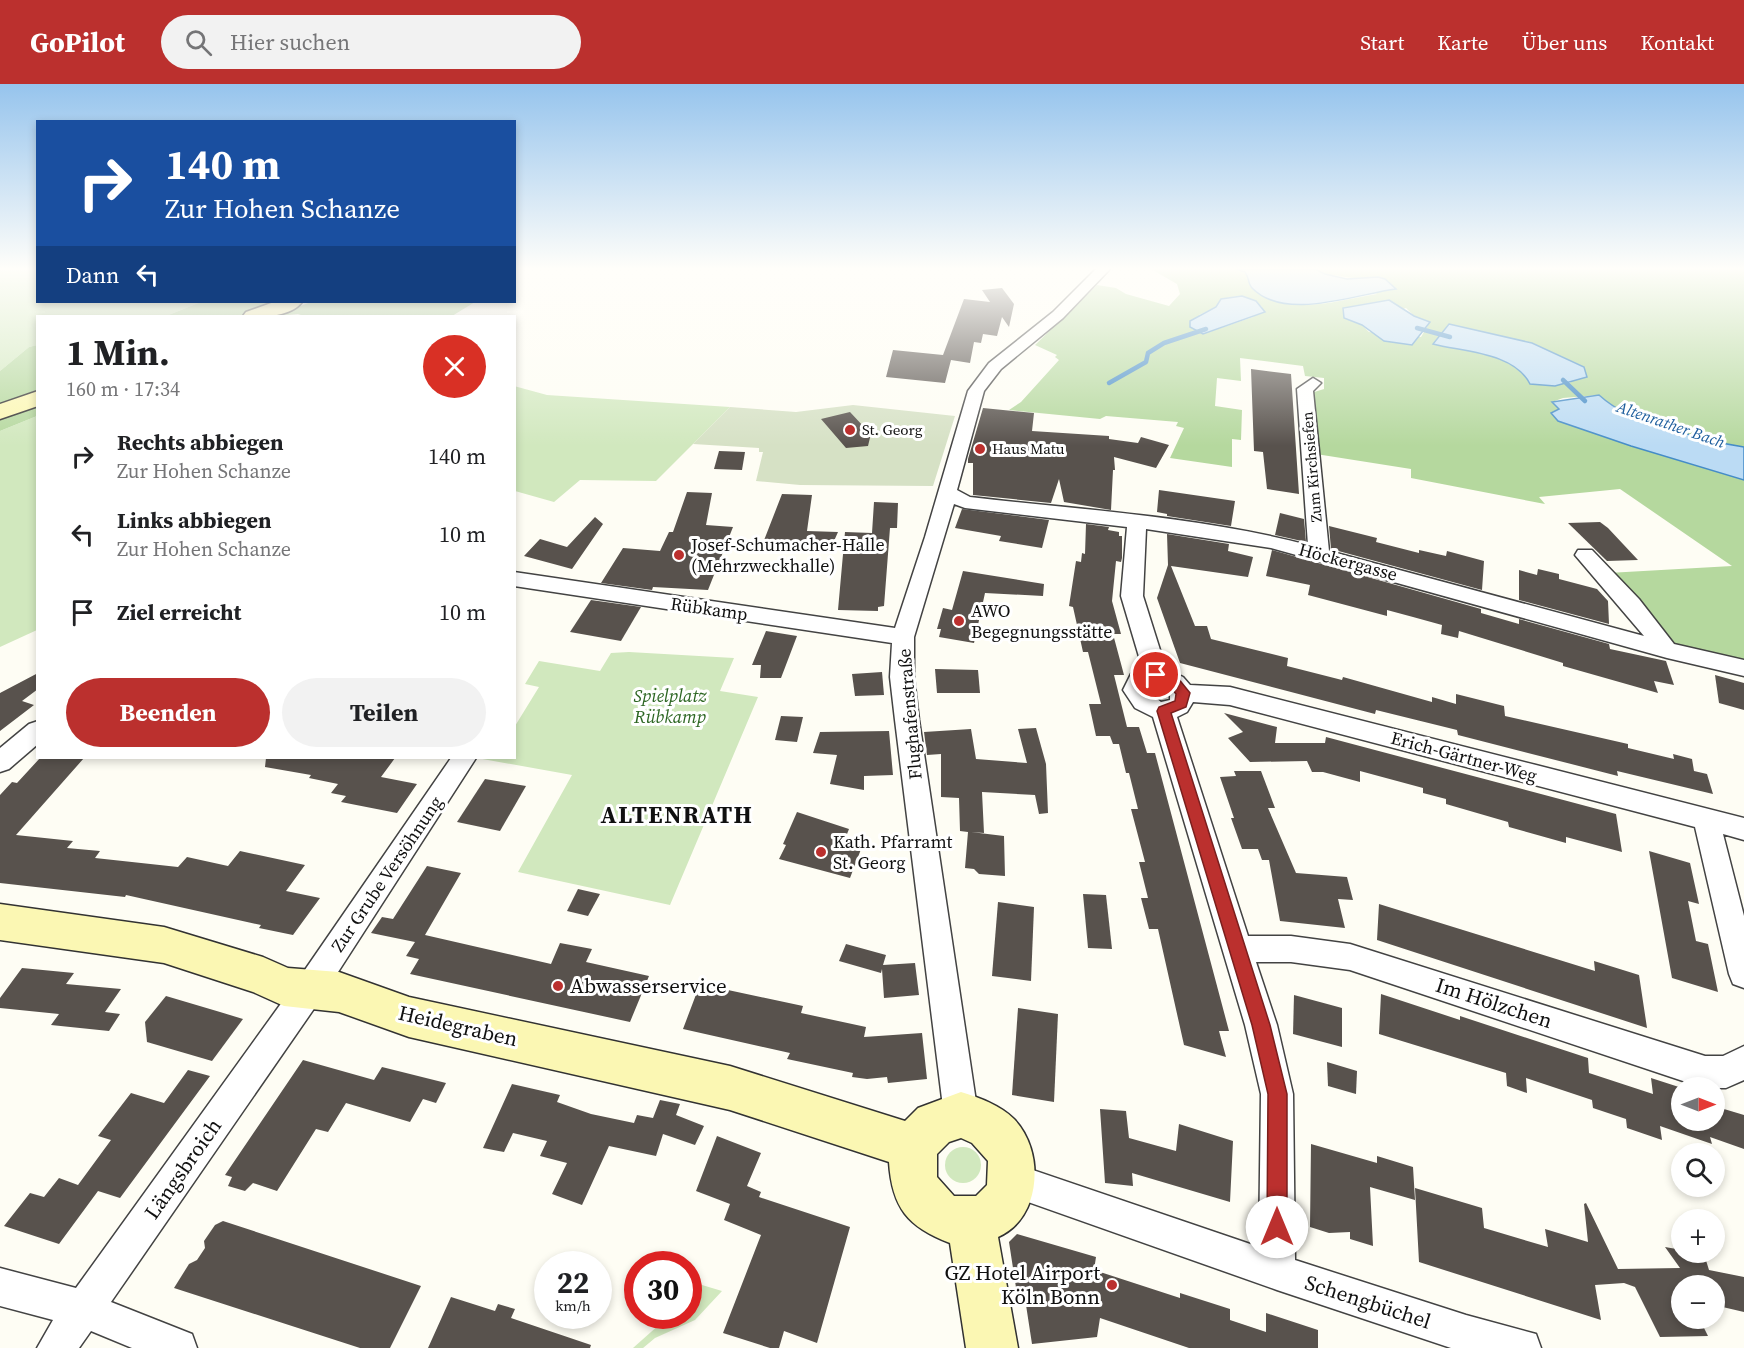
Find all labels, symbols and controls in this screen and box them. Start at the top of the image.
search box [161,15,581,69]
text: GoPilot [30,23,125,61]
icon: search [182,26,215,59]
text: Hier suchen [230,27,350,57]
text: Start [1360,28,1404,57]
text: Karte [1437,28,1488,57]
text: Über uns [1521,28,1607,57]
text: Kontakt [1640,28,1714,57]
text: 140 m [165,135,280,193]
icon: right [66,144,144,222]
text: Zur Hohen Schanze [165,190,400,227]
icon: left [131,258,164,291]
text: Dann [66,260,119,290]
text: 1 Min. [66,328,170,377]
button: close [423,335,486,398]
text: 160 m · 17:34 [66,375,180,403]
water label: Altenrather Bach [1613,395,1728,453]
street label: Zum Kirchsiefen [1296,411,1327,523]
place label: St. Georg [862,419,923,440]
marker: St. Georg [843,423,857,437]
text: Rechts abbiegen [117,427,284,457]
place label: Haus Matu [992,438,1065,459]
icon: right [66,440,99,473]
text: 140 m [428,441,486,471]
marker: Haus Matu [973,442,987,456]
text: Zur Hohen Schanze [117,457,291,485]
text: Links abbiegen [117,505,272,535]
icon: left [66,518,99,551]
text: 10 m [439,519,486,549]
place label: Josef-Schumacher-Halle (Mehrzweckhalle) [690,532,885,578]
text: Zur Hohen Schanze [117,535,291,563]
street label: Höckergasse [1296,536,1400,587]
marker: Josef-Schumacher-Halle (Mehrzweckhalle) [672,548,686,562]
street label: Rübkamp [669,591,749,626]
icon: arrive [66,596,99,629]
text: Ziel erreicht [117,597,241,627]
text: 10 m [439,597,486,627]
place label: AWO Begegnungsstätte [971,598,1112,644]
marker: AWO Begegnungsstätte [952,614,966,628]
street label: Flughafenstraße [891,648,928,781]
pin [1130,649,1181,700]
icon: arrive [1139,658,1172,691]
button: Beenden [66,678,270,747]
button: Teilen [282,678,486,747]
park label: Spielplatz Rübkamp [633,683,707,729]
street label: Erich-Gärtner-Weg [1388,725,1540,788]
street label: Zur Grube Versöhnung [325,791,448,957]
district label: ALTENRATH [601,798,753,831]
place label: Kath. Pfarramt St. Georg [833,829,953,875]
marker: Kath. Pfarramt St. Georg [814,845,828,859]
street label: Im Hölzchen [1432,970,1556,1035]
place label: Abwasserservice [570,971,727,1000]
marker: Abwasserservice [551,979,565,993]
street label: Heidegraben [396,998,521,1053]
north arrow [1671,1077,1725,1131]
map controls [1671,1077,1725,1329]
street label: Längsbroich [137,1113,228,1225]
button: search [1671,1143,1725,1197]
position arrow [1245,1195,1309,1259]
button: + [1671,1209,1725,1263]
speed limit sign: 30 [624,1251,702,1329]
place label: GZ Hotel Airport Köln Bonn [945,1258,1100,1311]
text: 22 [557,1262,589,1303]
street label: Schengbüchel [1301,1268,1435,1336]
button: − [1671,1275,1725,1329]
marker: GZ Hotel Airport Köln Bonn [1105,1278,1119,1292]
text: km/h [555,1295,591,1316]

